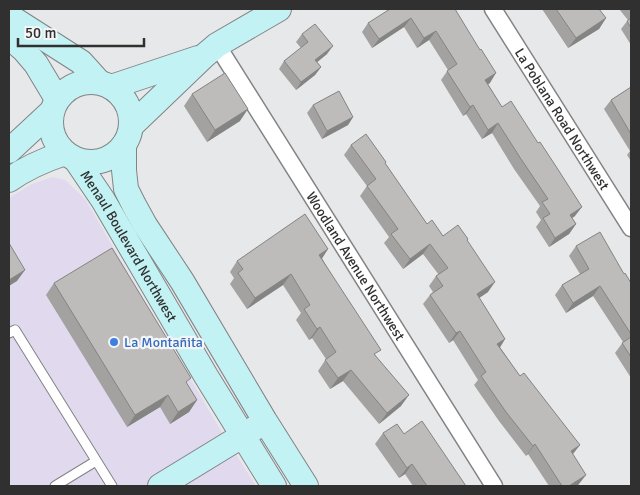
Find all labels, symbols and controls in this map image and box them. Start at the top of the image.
scale bar [18,15,144,47]
text: 50 m [25,24,56,42]
street label: La Poblana Road Northwest [511,45,613,193]
street label: Menaul Boulevard Northwest [77,167,181,325]
street label: Woodland Avenue Northwest [303,189,409,344]
place label: La Montañita [124,334,203,351]
marker: La Montañita [108,336,120,348]

